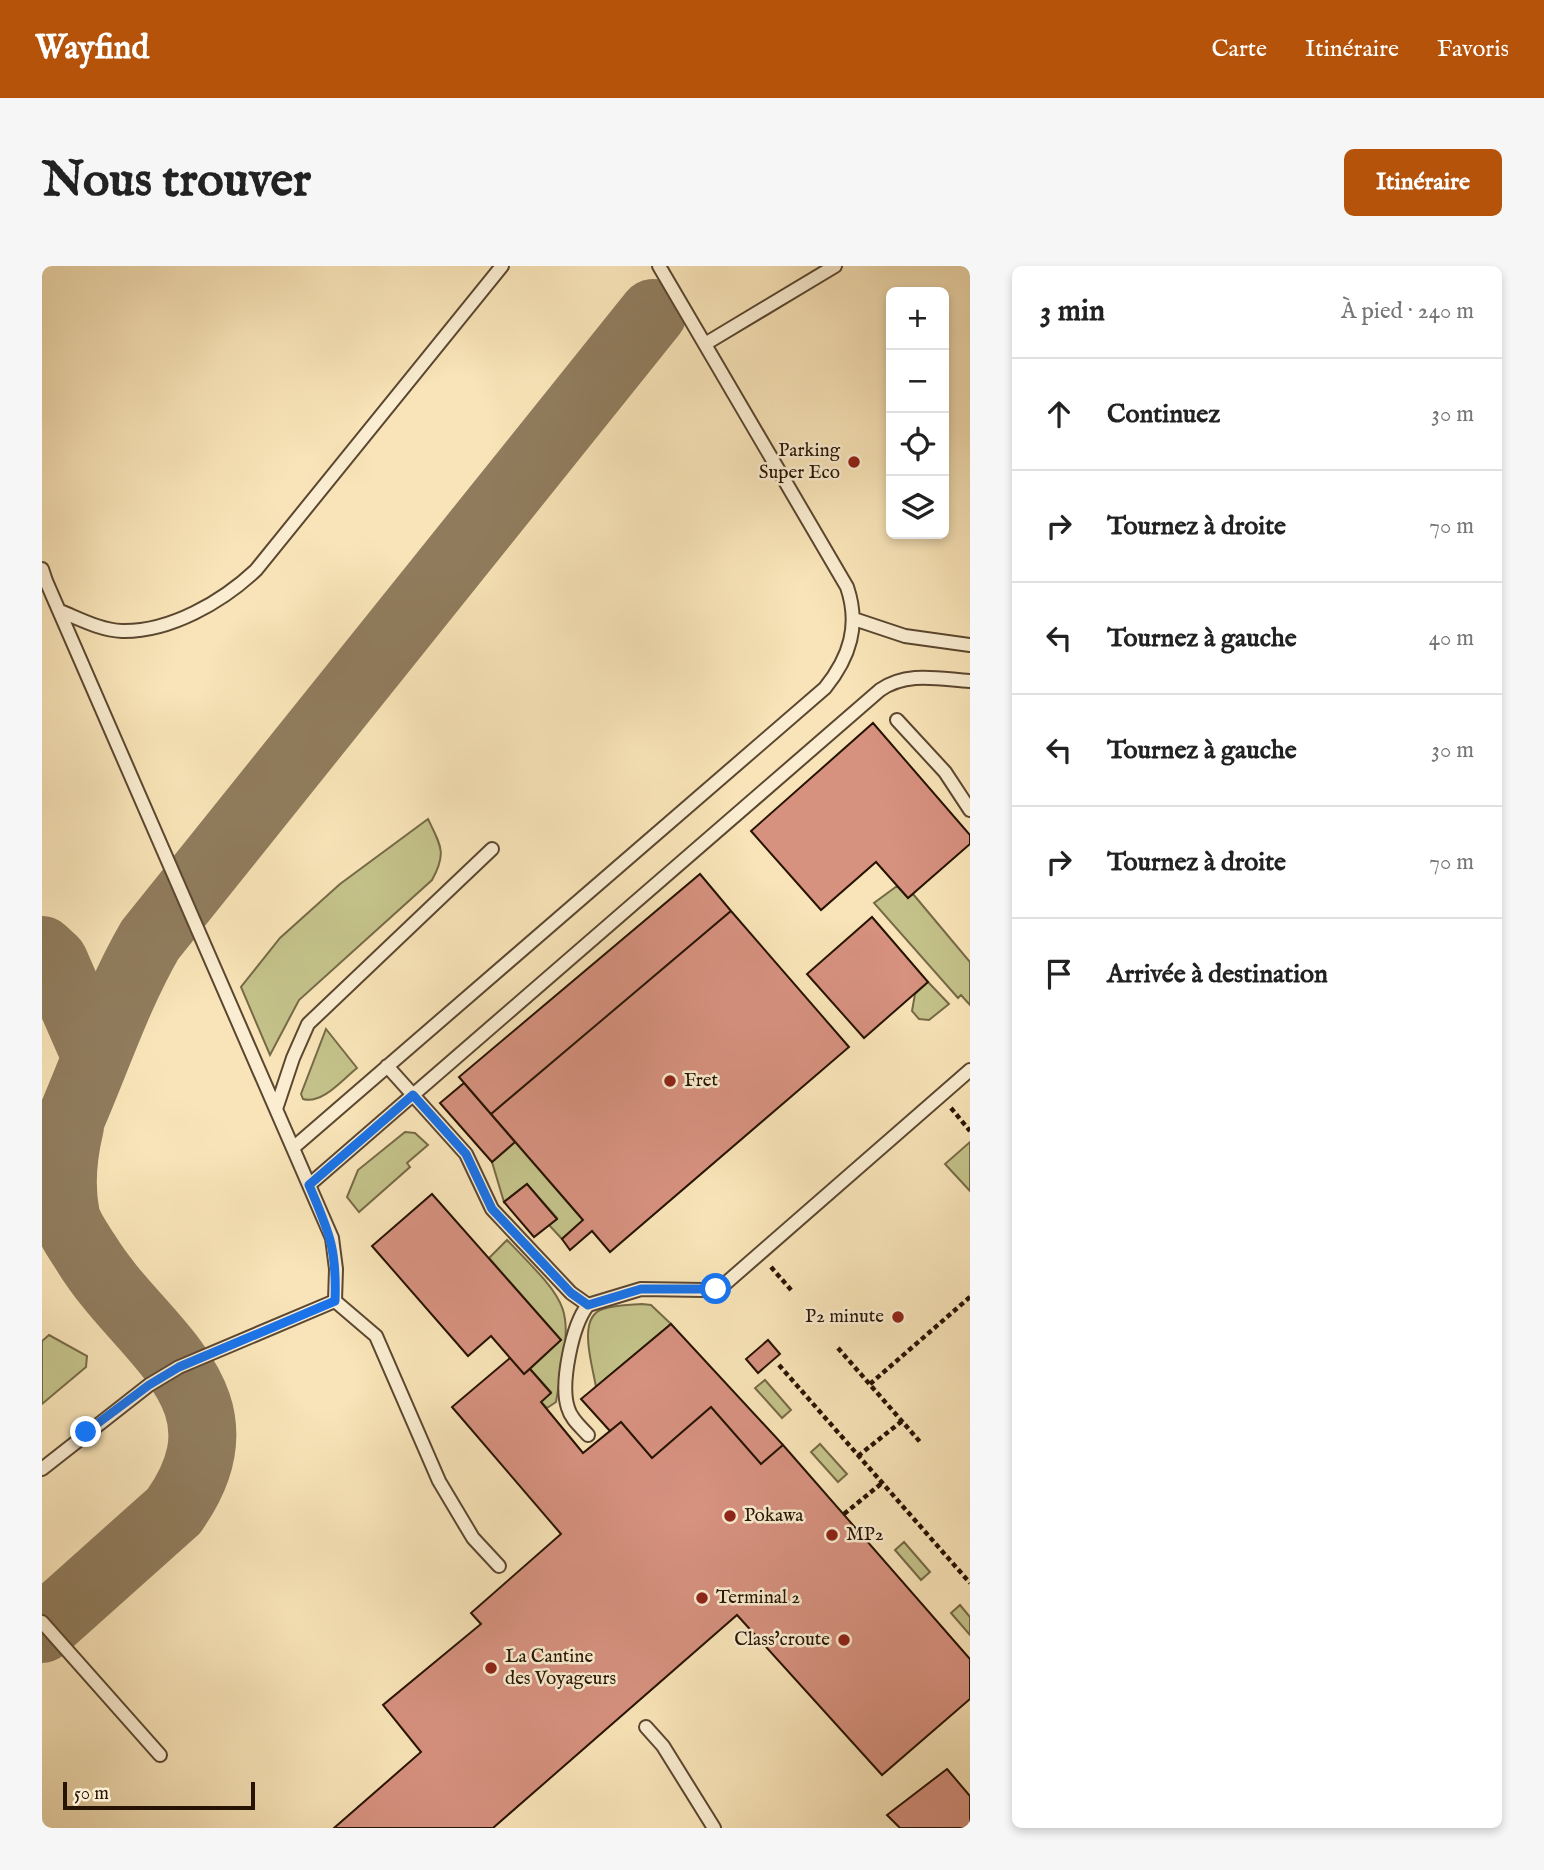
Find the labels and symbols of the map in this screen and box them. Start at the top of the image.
place label: Parking Super Eco [759,439,841,485]
marker: Parking Super Eco [846,454,862,470]
place label: Fret [684,1069,719,1093]
marker: Fret [662,1073,678,1089]
route start [700,1273,731,1304]
place label: P2 minute [805,1305,884,1329]
marker: P2 minute [890,1309,906,1325]
route end [70,1416,101,1447]
place label: Pokawa [744,1504,804,1528]
marker: Pokawa [722,1508,738,1524]
place label: MP2 [846,1523,884,1547]
marker: MP2 [824,1527,840,1543]
place label: Terminal 2 [716,1586,800,1610]
marker: Terminal 2 [694,1590,710,1606]
place label: Class'croute [734,1628,830,1652]
marker: Class'croute [836,1632,852,1648]
place label: La Cantine des Voyageurs [505,1645,616,1691]
marker: La Cantine des Voyageurs [483,1660,499,1676]
scale bar [63,1779,256,1811]

